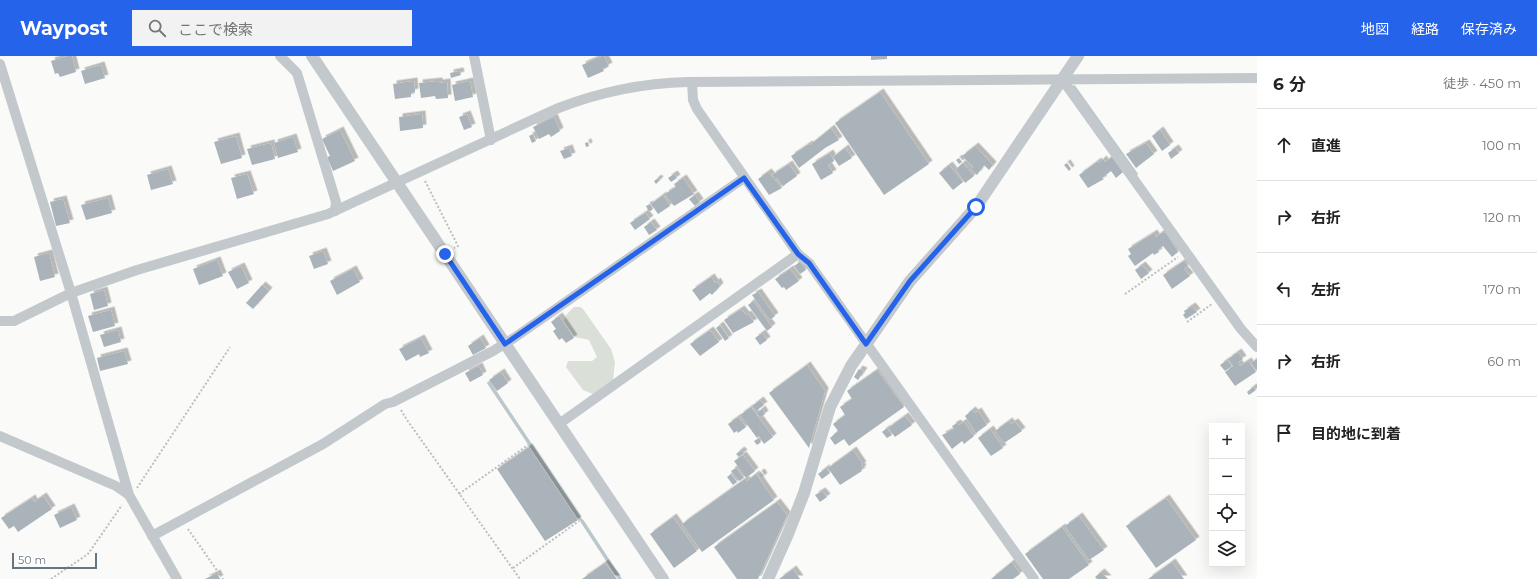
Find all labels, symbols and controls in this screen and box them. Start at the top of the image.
search box [132,10,412,46]
text: Waypost [20,17,108,40]
icon: search [146,17,168,39]
text: ここで検索 [178,20,253,39]
text: 地図 [1361,20,1389,38]
text: 経路 [1411,20,1439,38]
text: 保存済み [1461,20,1517,38]
text: 6 分 [1273,74,1306,94]
text: 徒歩 · 450 m [1443,75,1521,91]
icon: ahead [1273,134,1295,156]
text: 直進 [1311,136,1341,155]
text: 100 m [1482,137,1521,153]
route start [967,198,985,216]
icon: right [1273,206,1295,228]
text: 右折 [1311,208,1341,227]
text: 120 m [1483,209,1521,225]
route end [436,245,454,263]
icon: left [1273,278,1295,300]
text: 左折 [1311,280,1341,299]
text: 170 m [1483,281,1521,297]
icon: right [1273,350,1295,372]
text: 右折 [1311,352,1341,371]
text: 60 m [1487,353,1521,369]
icon: arrive [1273,422,1295,444]
map controls [1209,423,1245,567]
button: + [1209,423,1245,459]
text: 目的地に到着 [1311,424,1401,443]
button: − [1209,459,1245,495]
button: locate [1209,495,1245,531]
button: layers [1209,531,1245,567]
scale bar [12,551,97,570]
text: 50 m [18,553,46,567]

